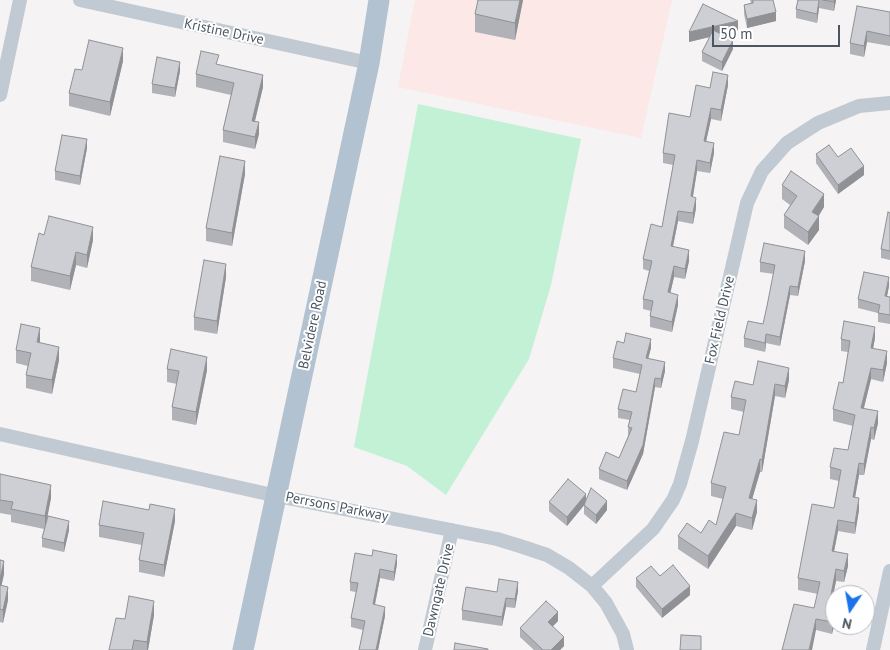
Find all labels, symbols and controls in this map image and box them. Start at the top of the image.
street label: Kristine Drive [183,15,265,49]
scale bar [715,15,842,47]
text: 50 m [720,24,753,43]
street label: Fox Field Drive [702,274,738,366]
street label: Belvidere Road [295,279,331,371]
street label: Perrsons Parkway [284,489,390,525]
street label: Dawngate Drive [420,542,458,638]
north arrow [825,585,875,635]
text: N [841,614,853,633]

